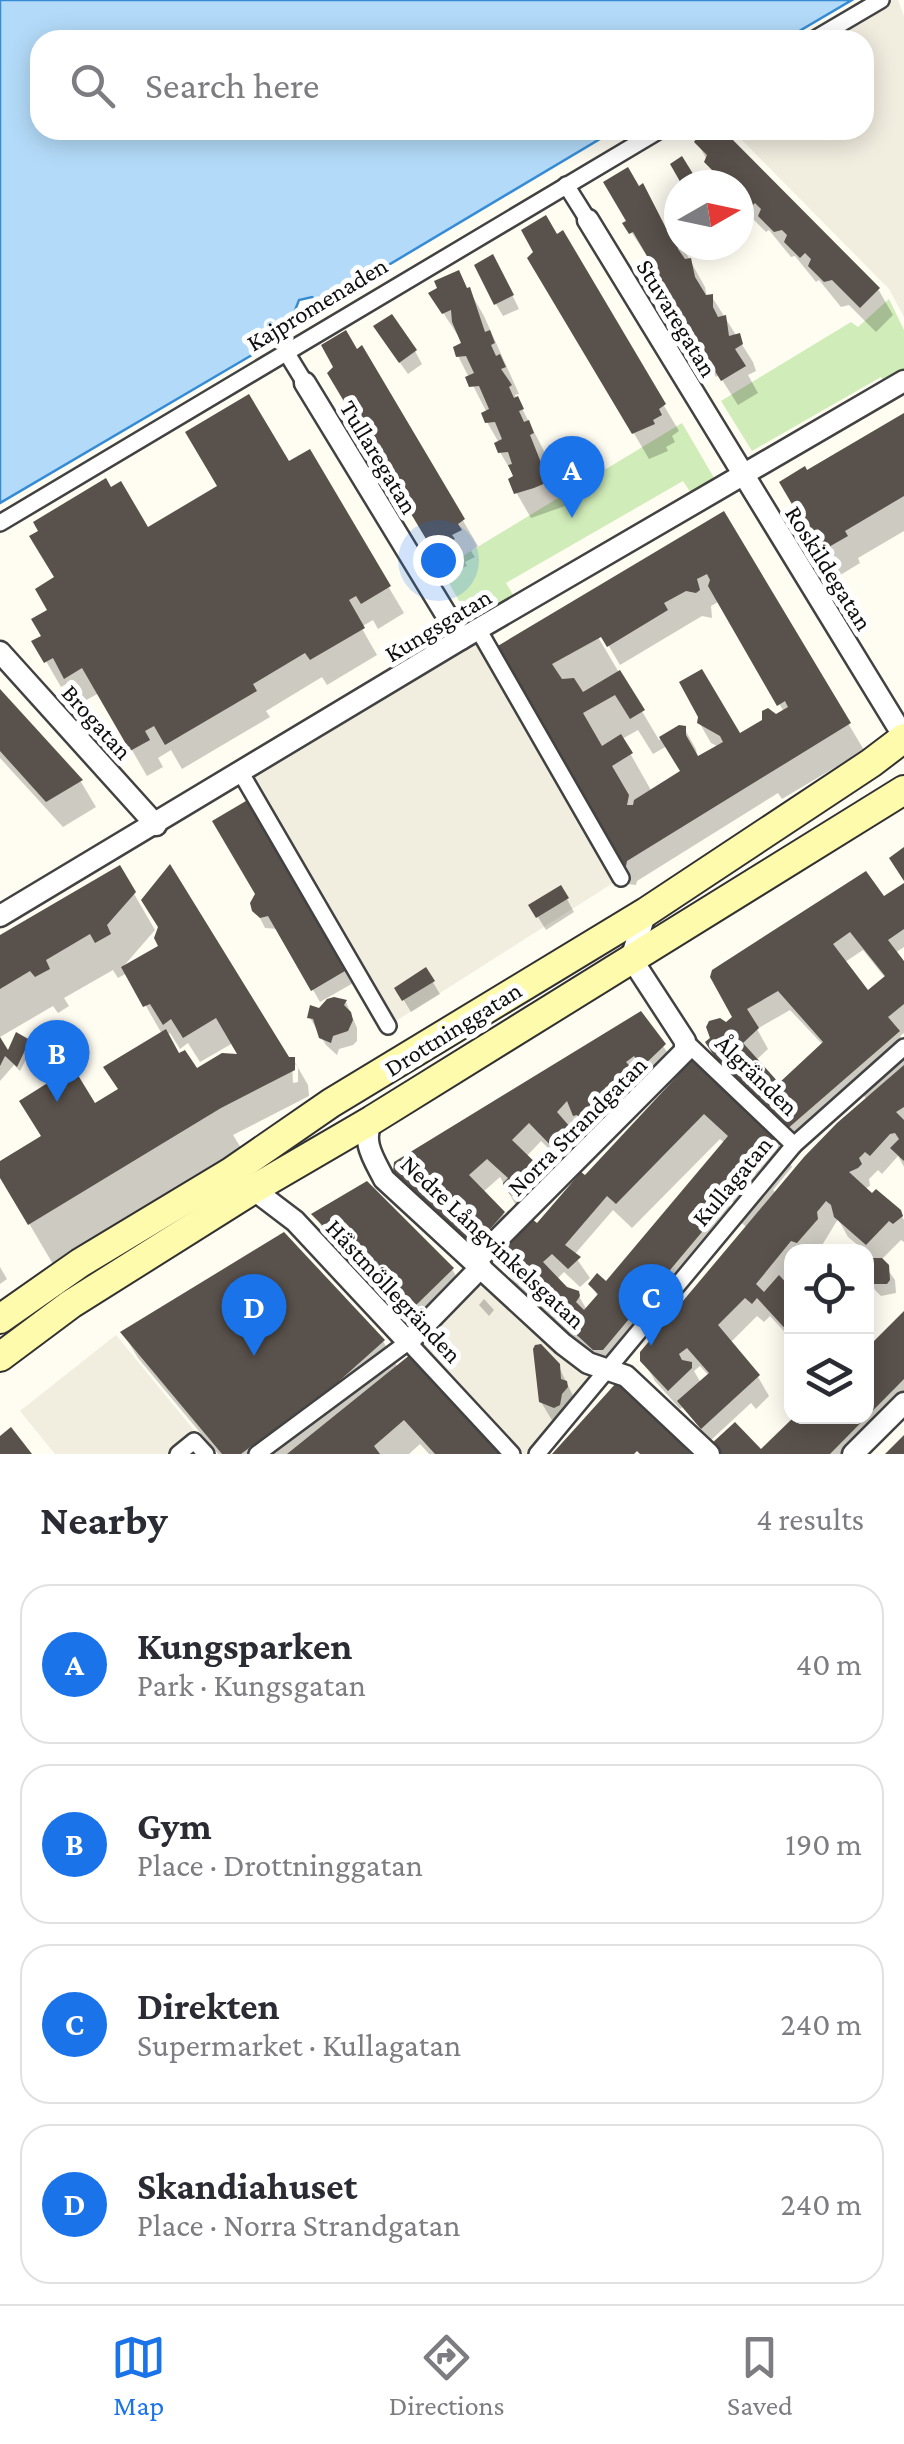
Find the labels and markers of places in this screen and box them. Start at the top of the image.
pin: A [540,436,604,518]
pin: B [24,1020,90,1102]
pin: C [618,1264,684,1346]
pin: D [222,1274,286,1356]

